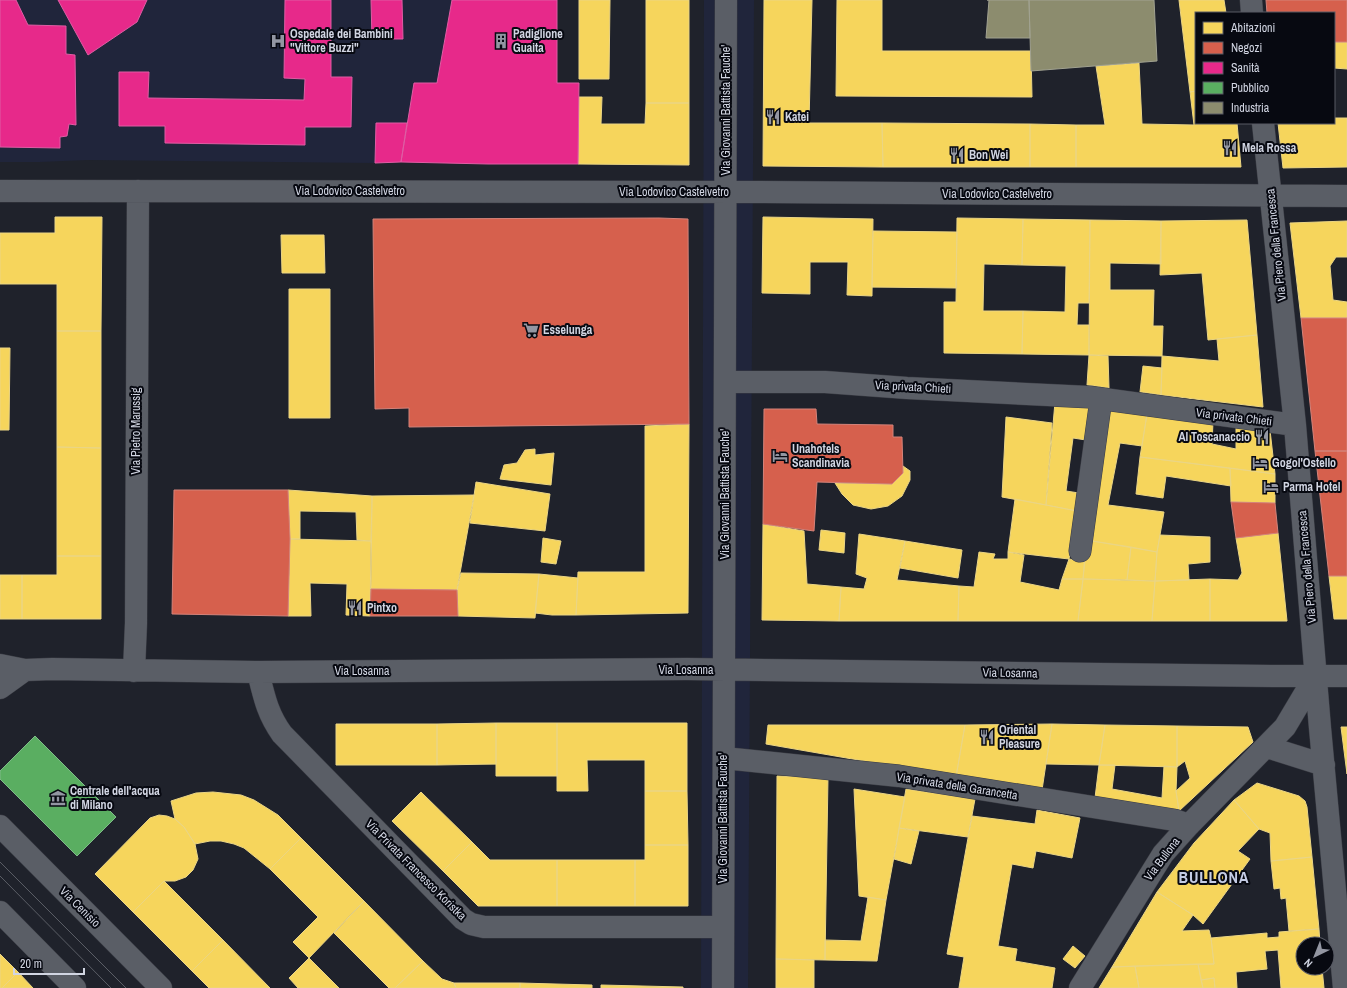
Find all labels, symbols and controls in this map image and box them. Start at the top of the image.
legend [1195,12,1335,124]
text: Abitazioni [1230,20,1275,36]
place label: Ospedale dei Bambini "Vittore Buzzi" [290,26,393,56]
place label: Padiglione Guaita [513,26,563,56]
hospital icon: Ospedale dei Bambini "Vittore Buzzi" [269,32,287,50]
building icon: Padiglione Guaita [492,32,510,50]
text: Negozi [1231,40,1262,56]
street label: Via Giovanni Battista Fauche' [718,45,734,175]
text: Sanità [1231,60,1260,76]
text: Pubblico [1231,80,1269,96]
text: Industria [1231,100,1270,116]
restaurant icon: Katei [764,108,782,126]
place label: Katei [785,109,809,125]
restaurant icon: Mela Rossa [1221,139,1239,157]
place label: Mela Rossa [1242,140,1297,156]
restaurant icon: Bon Wei [948,146,966,164]
place label: Bon Wei [969,147,1008,163]
street label: Via Lodovico Castelvetro [295,183,405,199]
street label: Via Lodovico Castelvetro [619,184,729,200]
street label: Via Lodovico Castelvetro [942,186,1052,202]
street label: Via Piero della Francesca [1262,187,1290,302]
supermarket icon: Esselunga [522,321,540,339]
place label: Esselunga [543,322,593,338]
street label: Via privata Chieti [874,377,952,397]
street label: Via Pietro Marussig [128,387,144,474]
street label: Via privata Chieti [1195,404,1273,430]
restaurant icon: Al Toscanaccio [1253,428,1271,446]
street label: Via Giovanni Battista Fauche' [717,429,733,559]
place label: Al Toscanaccio [1179,429,1250,445]
place label: Unahotels Scandinavia [792,441,850,471]
hotel icon: Unahotels Scandinavia [771,447,789,465]
hotel icon: Gogol'Ostello [1251,454,1269,472]
place label: Gogol'Ostello [1272,455,1336,471]
hotel icon: Parma Hotel [1262,478,1280,496]
place label: Parma Hotel [1283,479,1341,495]
street label: Via Piero della Francesca [1294,509,1320,624]
restaurant icon: Pintxo [346,599,364,617]
place label: Pintxo [367,600,397,616]
street label: Via Losanna [658,662,714,678]
street label: Via Losanna [334,663,390,679]
street label: Via Losanna [982,665,1038,681]
place label: Oriental Pleasure [999,722,1041,752]
restaurant icon: Oriental Pleasure [978,728,996,746]
street label: Via Giovanni Battista Fauche' [715,753,731,883]
street label: Via privata della Garancetta [895,769,1019,804]
place label: Centrale dell'acqua di Milano [70,783,160,813]
museum icon: Centrale dell'acqua di Milano [49,789,67,807]
street label: Via Privata Francesco Koristka [362,816,470,924]
street label: Via Bullona [1141,834,1184,884]
district label: BULLONA [1178,866,1250,888]
street label: Via Cenisio [56,883,104,931]
north arrow [1295,936,1335,976]
scale bar [14,950,84,976]
text: 20 m [20,956,42,972]
text: N [1301,956,1315,971]

